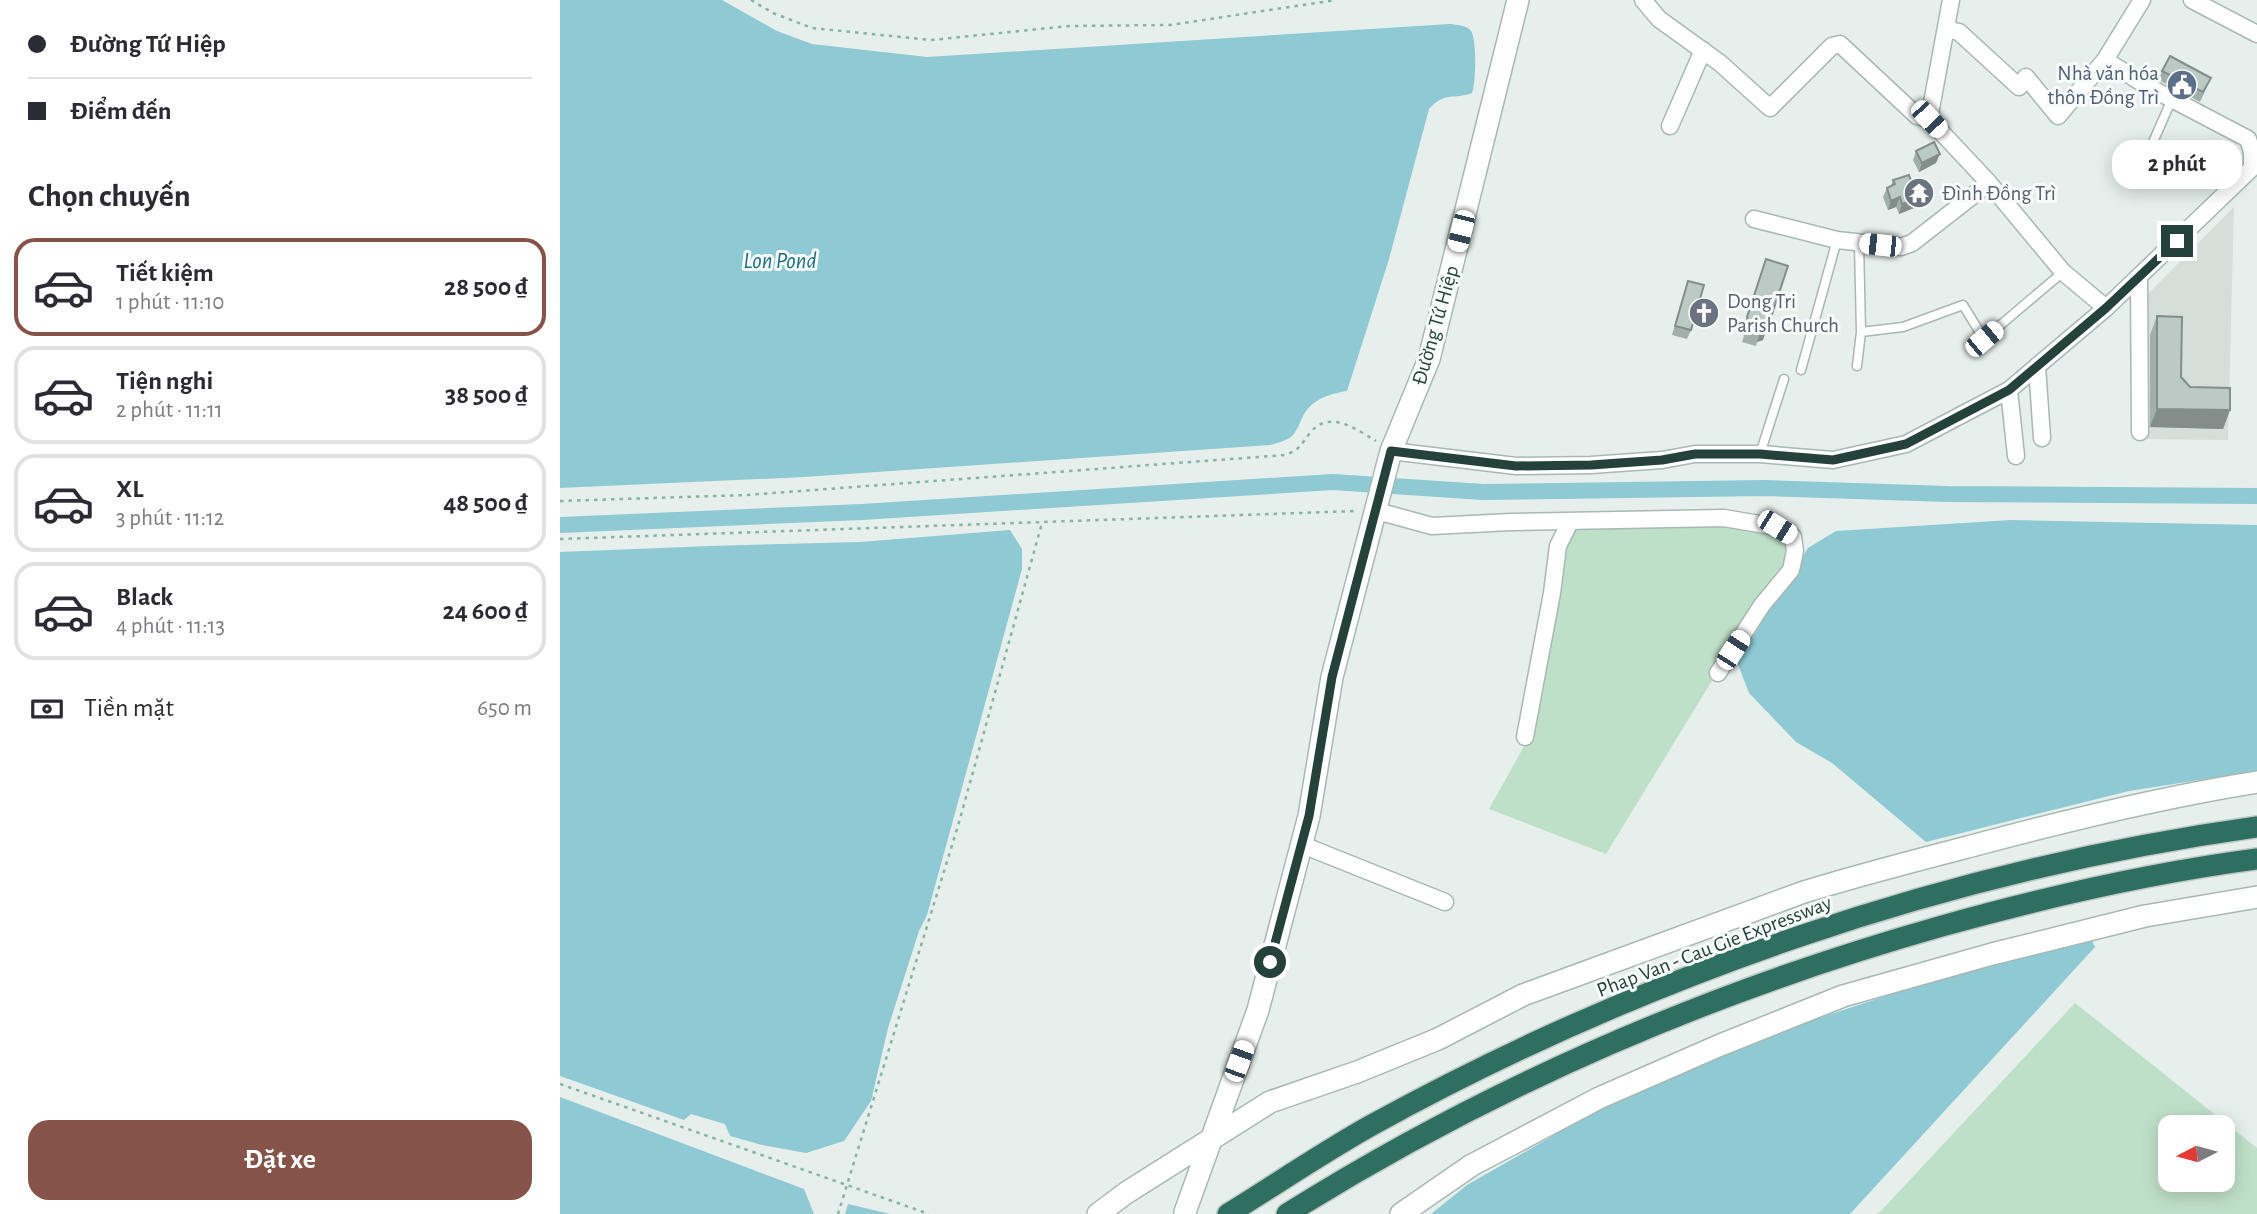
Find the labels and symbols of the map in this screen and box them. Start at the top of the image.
place label: Nhà văn hóa thôn Đồng Trì [2048,63,2159,108]
public building icon: Nhà văn hóa thôn Đồng Trì [2165,68,2199,102]
car [1907,96,1952,142]
callout: 2 phút [2112,140,2242,188]
temple icon: Đình Đồng Trì [1902,176,1936,210]
place label: Đình Đồng Trì [1942,183,2056,204]
car [1446,208,1477,254]
route end [2161,225,2193,257]
car [1859,232,1902,258]
water label: Lon Pond [743,250,817,273]
street label: Đường Tứ Hiệp [1408,263,1463,387]
place label: Dong Tri Parish Church [1727,291,1839,336]
church icon: Dong Tri Parish Church [1687,296,1721,330]
car [1962,317,2007,361]
car [1754,507,1801,547]
car [1713,627,1754,673]
street label: Phap Van - Cau Gie Expressway [1594,892,1835,1001]
route start [1254,946,1286,978]
car [1222,1038,1257,1084]
north arrow [2158,1115,2235,1192]

